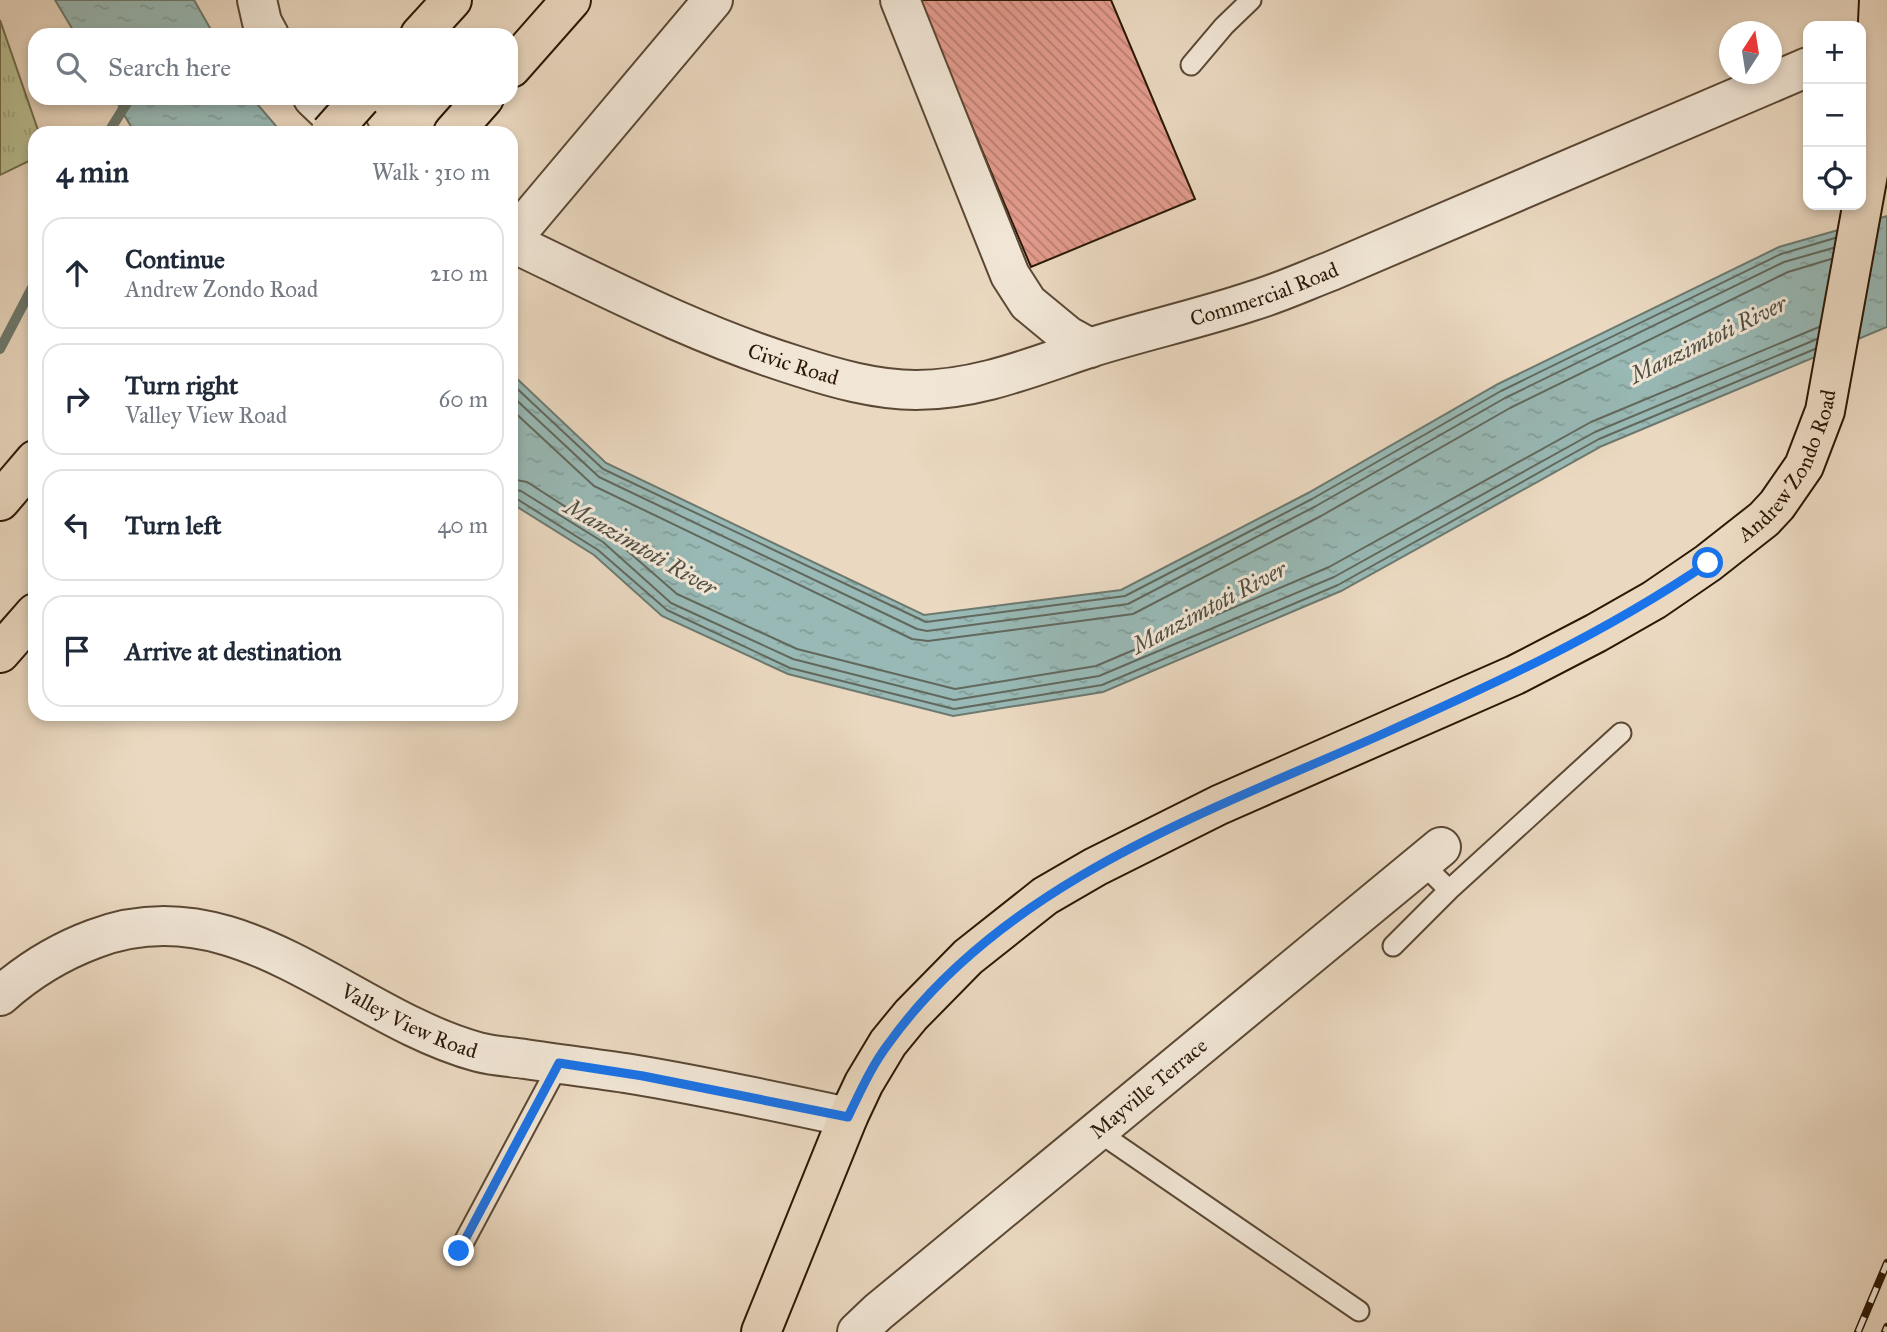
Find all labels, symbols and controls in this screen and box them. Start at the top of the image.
north arrow [1719,21,1782,84]
map controls [1803,21,1866,210]
button: + [1803,21,1866,84]
search box [28,28,518,105]
icon: search [52,48,90,86]
text: Search here [108,51,231,83]
button: − [1803,84,1866,147]
button: locate [1803,147,1866,210]
text: 4 min [56,154,129,190]
text: Walk · 310 m [372,158,490,186]
text: Continue [125,243,225,275]
icon: ahead [58,254,96,292]
street label: Commercial Road [1187,256,1343,332]
text: 210 m [430,259,488,287]
text: Andrew Zondo Road [125,275,318,303]
water label: Manzimtoti River [1623,288,1792,390]
street label: Civic Road [744,337,842,391]
text: Turn right [125,369,238,401]
icon: right [58,380,96,418]
text: 60 m [439,385,488,413]
street label: Andrew Zondo Road [1732,387,1842,548]
text: Valley View Road [125,401,287,429]
water label: Manzimtoti River [558,491,723,603]
icon: left [58,506,96,544]
text: Turn left [125,509,221,541]
text: 40 m [438,511,488,539]
route start [1692,547,1723,578]
water label: Manzimtoti River [1125,554,1292,660]
icon: arrive [58,632,96,670]
text: Arrive at destination [125,635,342,667]
street label: Valley View Road [335,977,481,1064]
street label: Mayville Terrace [1085,1032,1213,1144]
route end [443,1235,474,1266]

